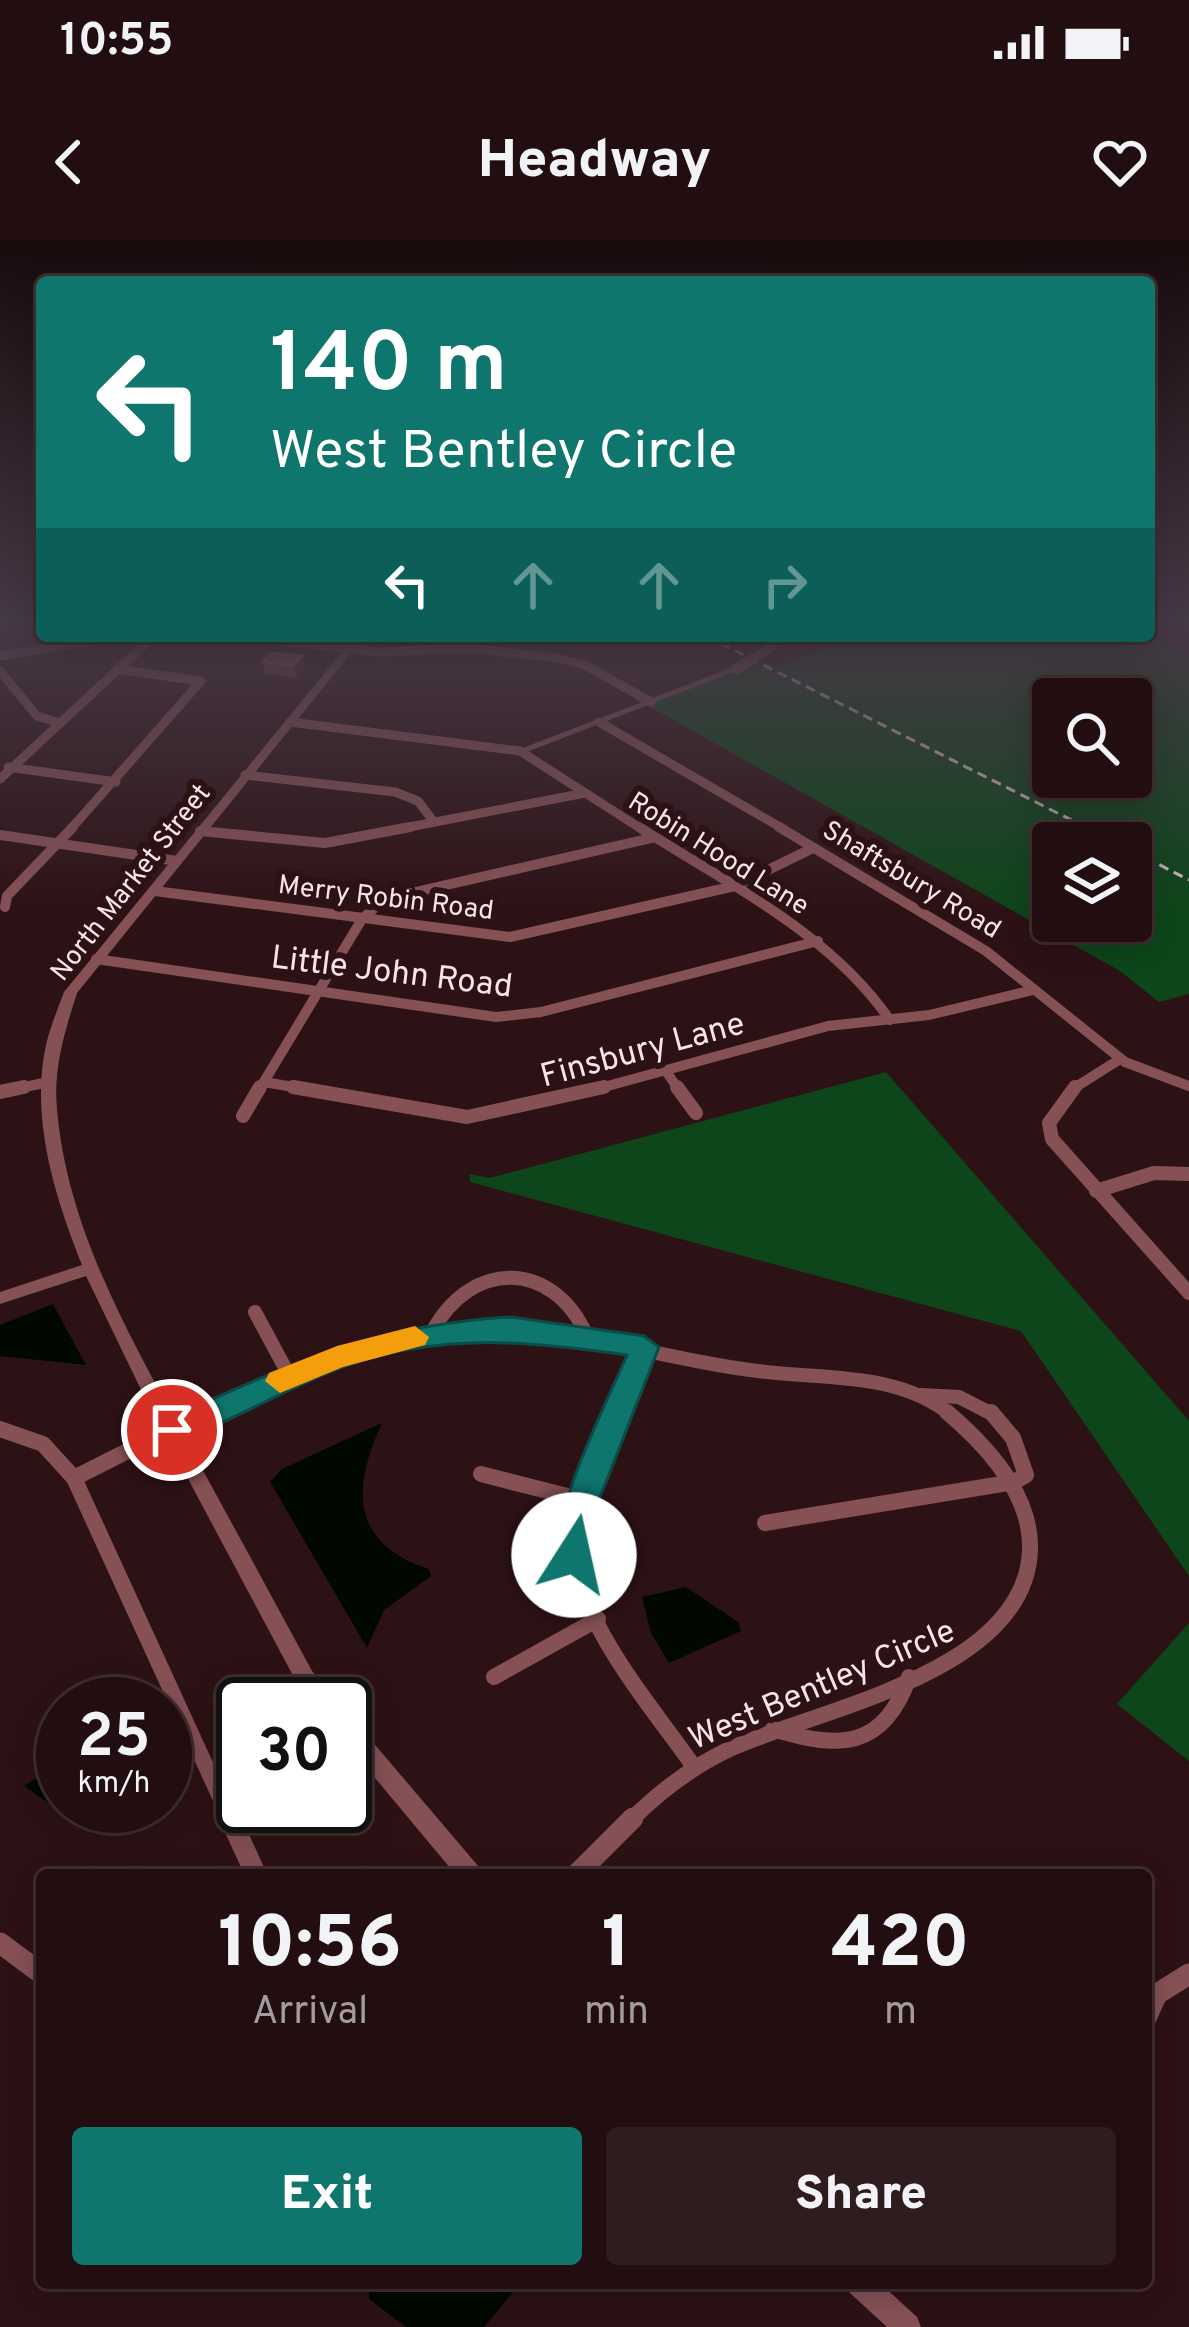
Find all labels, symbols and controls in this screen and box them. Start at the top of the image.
text: 10:55 [60,14,174,71]
text: Headway [478,128,711,197]
icon: back [36,129,102,195]
icon: heart [1087,129,1153,195]
text: 140 m [270,315,507,421]
icon: left [72,324,228,480]
text: West Bentley Circle [270,419,737,488]
icon: left [374,552,440,618]
icon: ahead [500,552,566,618]
icon: ahead [626,552,692,618]
icon: right [752,552,818,618]
map controls [1032,678,1152,942]
button: search [1032,678,1152,798]
street label: North Market Street [44,778,219,989]
street label: Robin Hood Lane [621,785,815,924]
street label: Shaftsbury Road [816,814,1006,947]
button: layers [1032,822,1152,942]
street label: Merry Robin Road [276,869,495,929]
street label: Little John Road [268,938,515,1010]
street label: Finsbury Lane [536,1004,750,1099]
pin [121,1379,223,1481]
icon: arrive [139,1397,205,1463]
position arrow [511,1492,637,1618]
street label: West Bentley Circle [683,1612,962,1762]
speed limit sign: 30 [216,1677,372,1833]
text: 25 [77,1702,151,1778]
text: km/h [78,1766,150,1803]
text: 10:56 [218,1901,402,1993]
text: 1 [602,1901,631,1993]
text: 420 [831,1901,970,1993]
text: Arrival [252,1989,368,2038]
text: min [584,1989,649,2038]
text: m [884,1989,917,2038]
button: Exit [72,2127,582,2265]
button: Share [606,2127,1116,2265]

